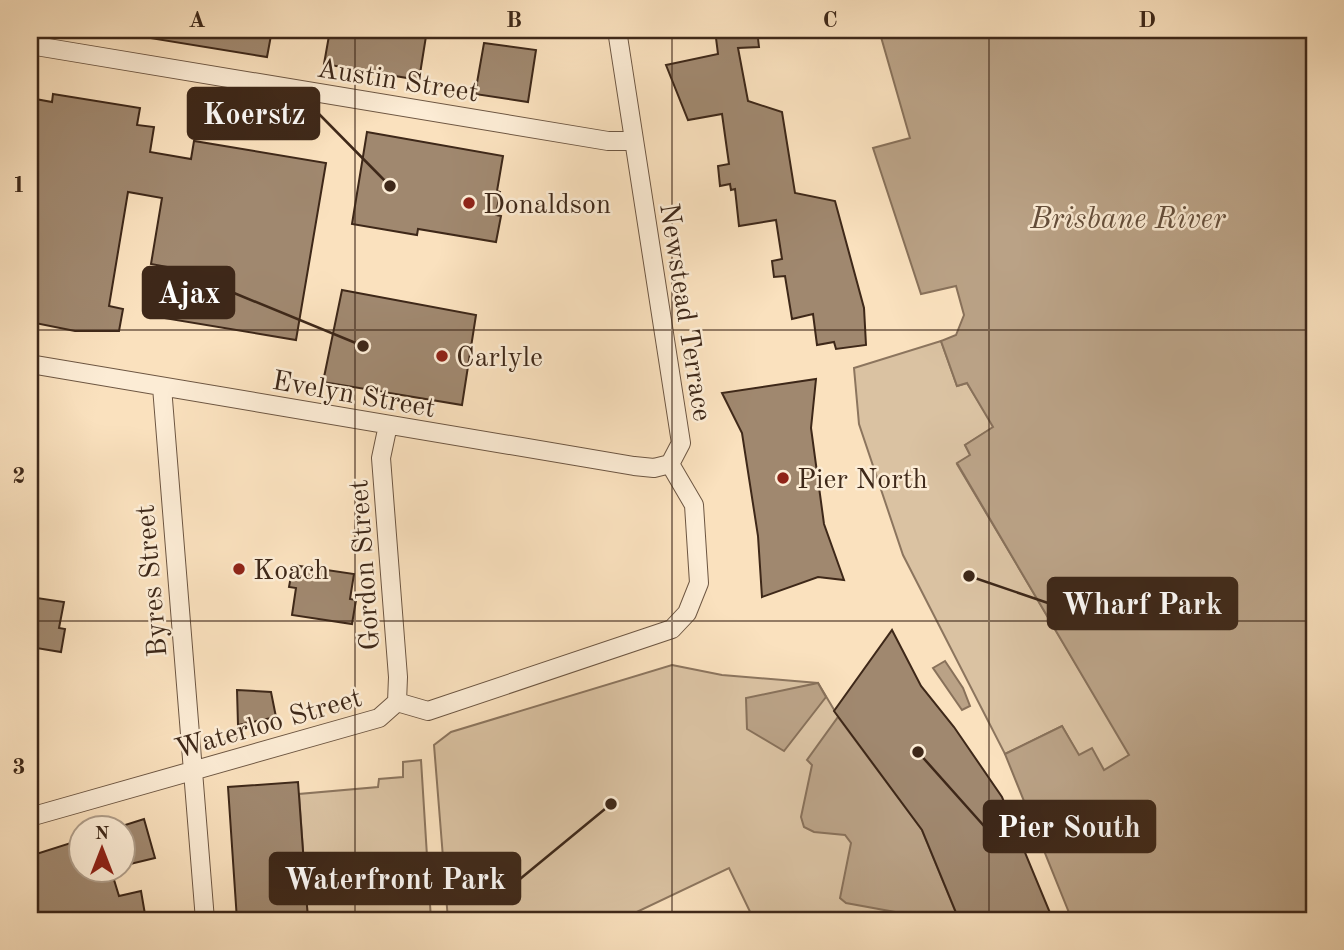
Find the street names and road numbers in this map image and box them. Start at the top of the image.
street label: Austin Street [315,55,480,109]
street label: Newstead Terrace [653,202,715,423]
street label: Evelyn Street [270,368,437,424]
street label: Gordon Street [346,478,386,651]
street label: Byres Street [132,503,174,658]
street label: Waterloo Street [172,685,365,765]

